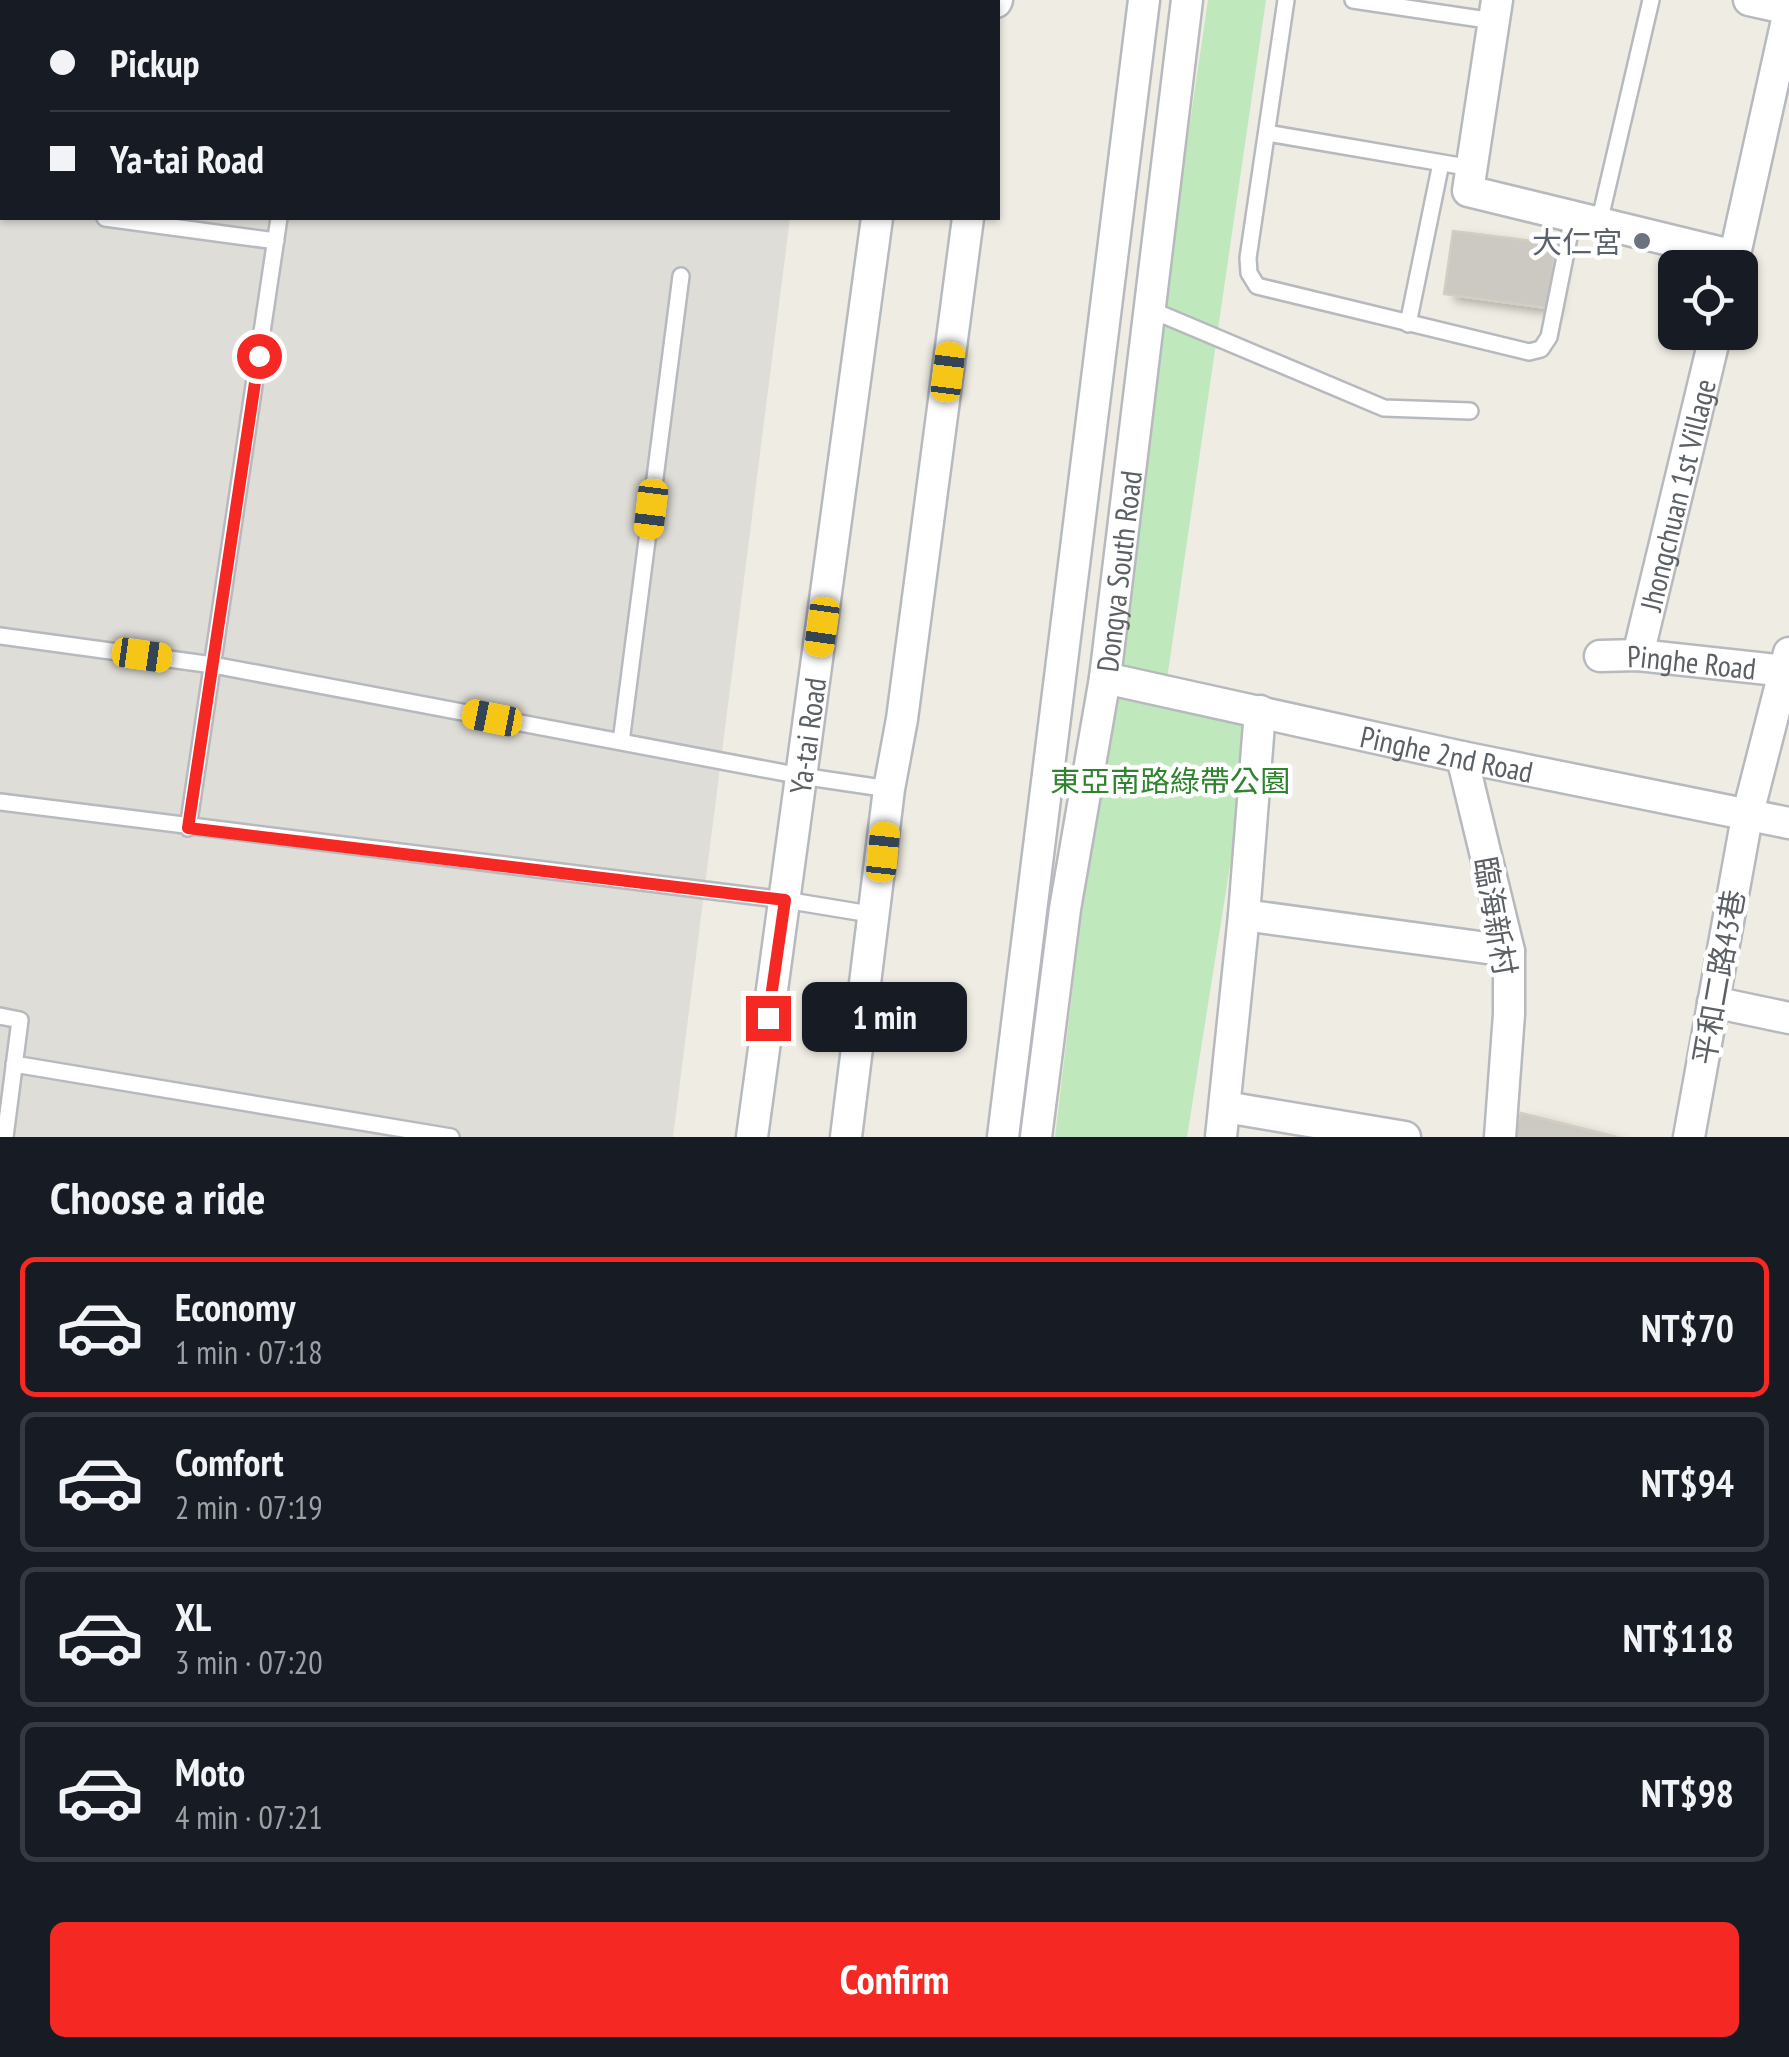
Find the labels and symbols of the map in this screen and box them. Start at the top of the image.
place label: 大仁宮 [1532,222,1622,261]
marker: 大仁宮 [1631,230,1653,252]
route start [237,334,282,379]
car [929,340,967,404]
street label: Jhongchuan 1st Village [1630,375,1724,616]
street label: Dongya South Road [1086,468,1149,674]
car [632,477,670,541]
car [803,595,841,659]
street label: Pinghe Road [1627,635,1758,687]
car [110,636,174,674]
street label: Ya-tai Road [779,675,834,796]
car [460,698,524,738]
street label: Pinghe 2nd Road [1357,716,1537,790]
park label: 東亞南路綠帶公園 [1050,761,1290,800]
car [865,821,901,883]
street label: 臨海新村 [1466,854,1526,978]
street label: 平和二路43巷 [1683,886,1753,1068]
callout: 1 min [803,983,968,1053]
route end [746,996,791,1041]

